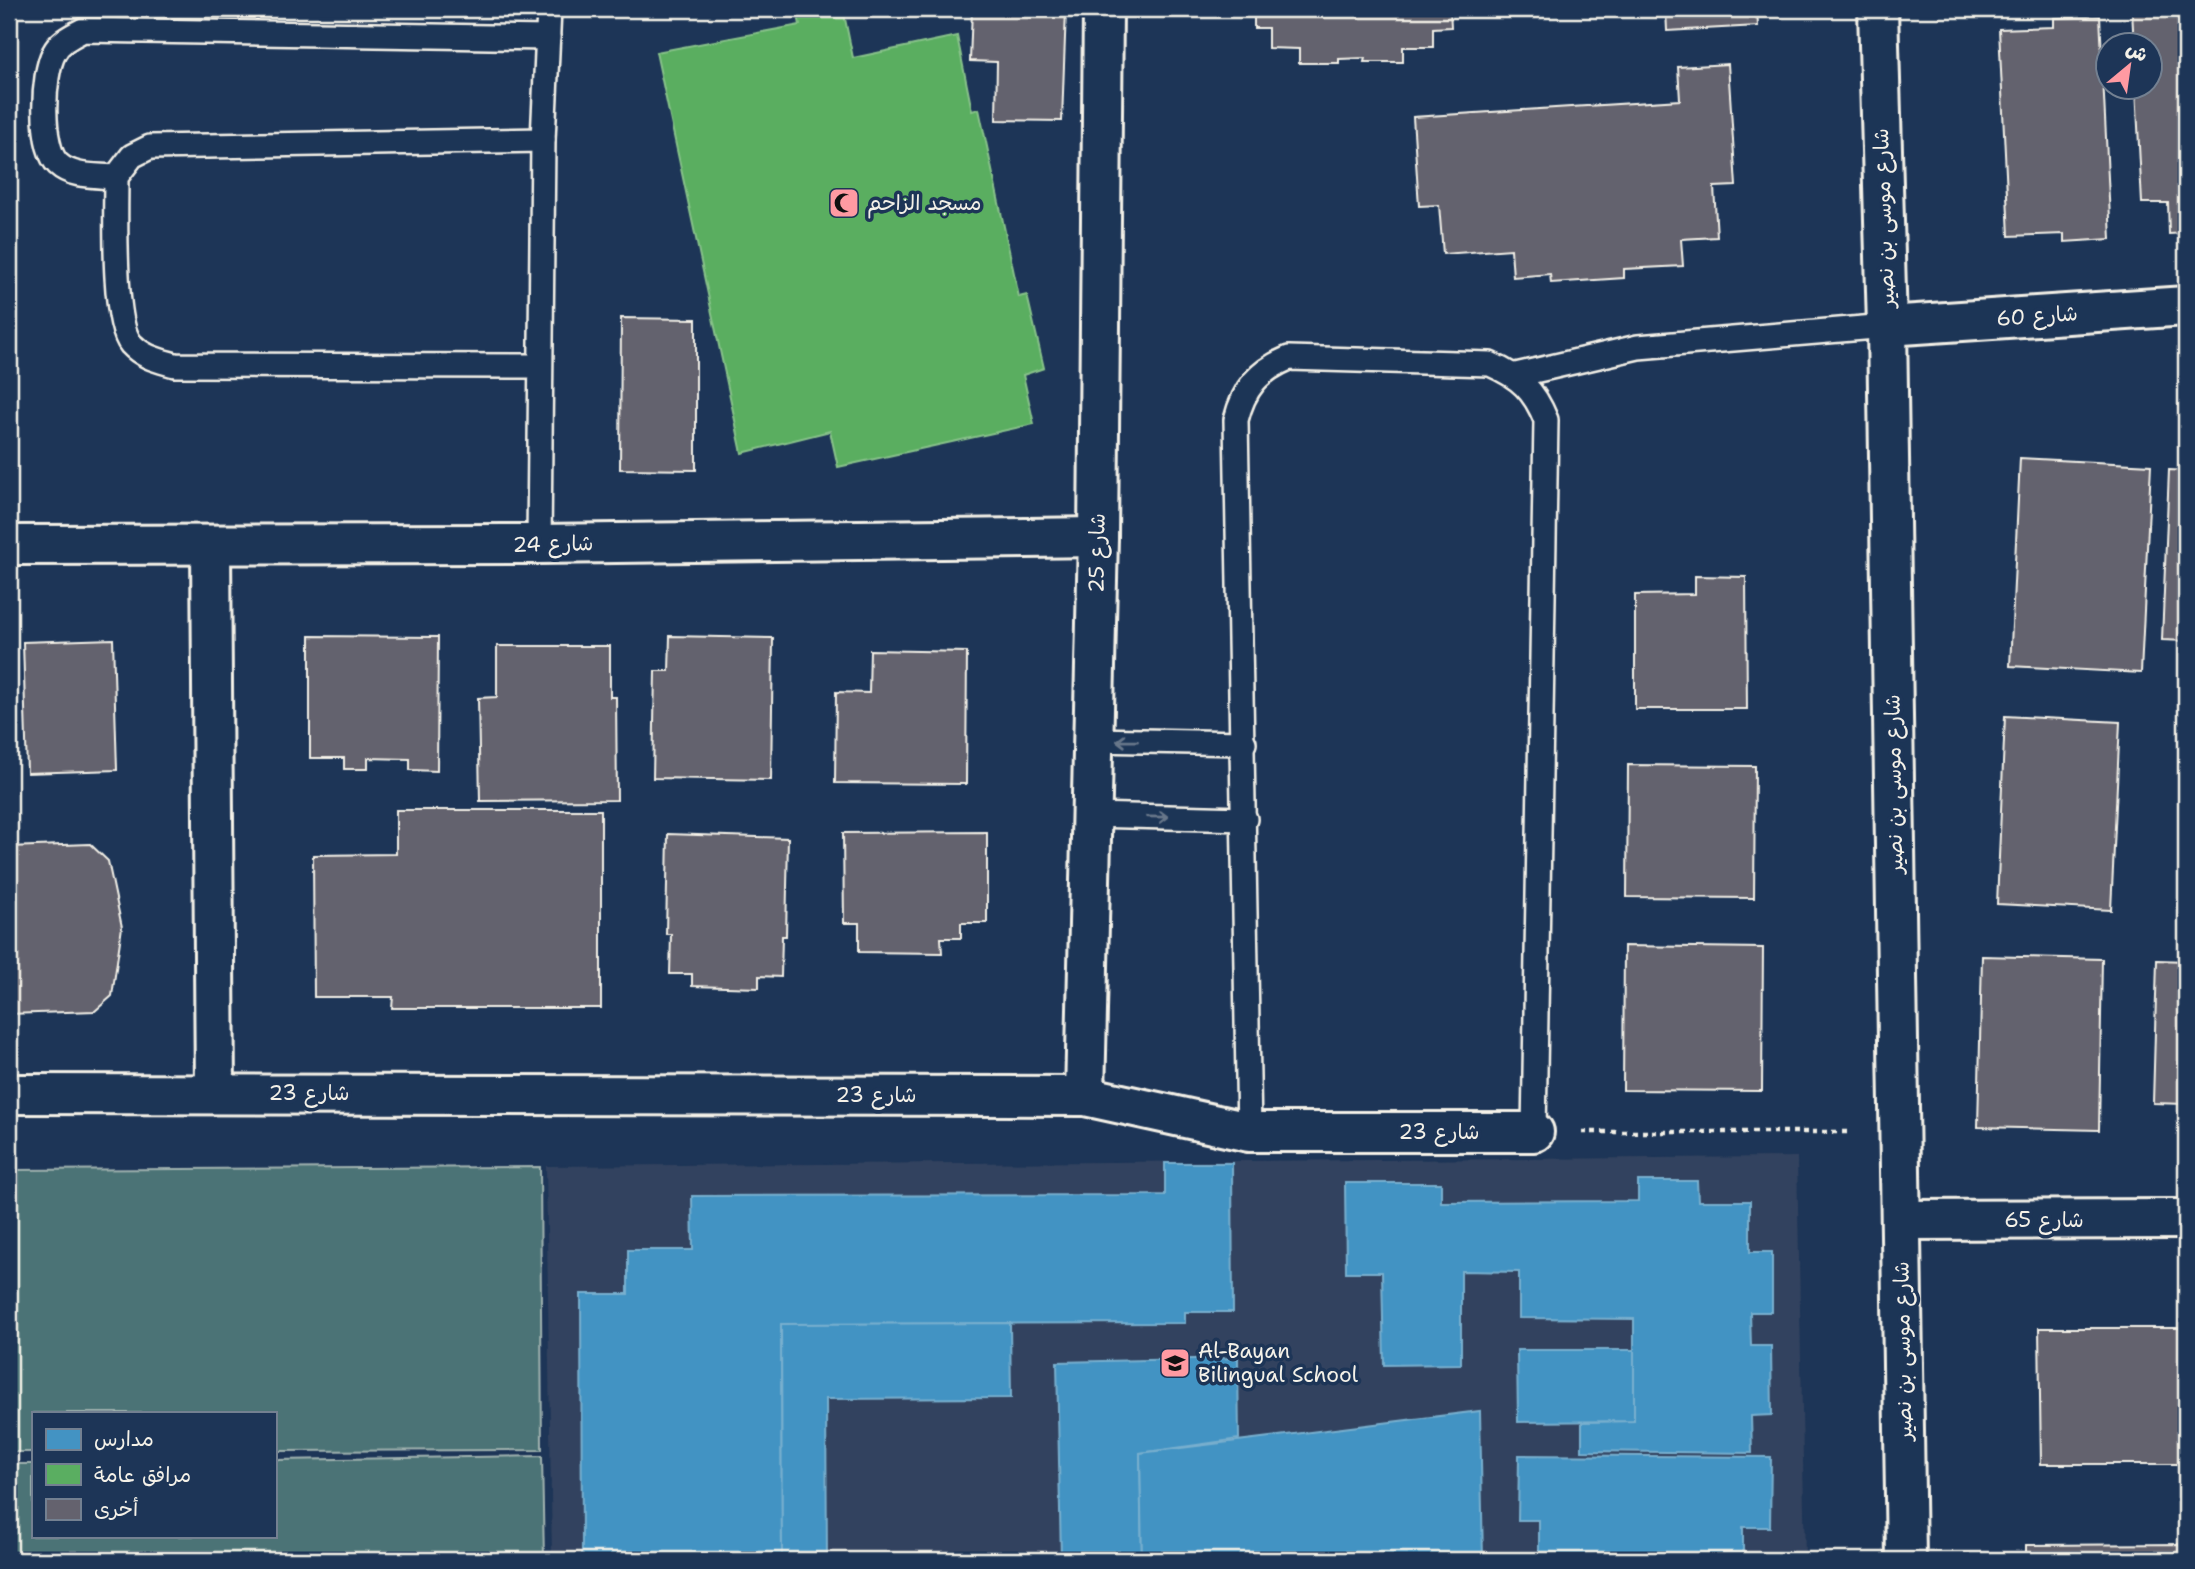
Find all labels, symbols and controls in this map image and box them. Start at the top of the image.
north arrow [2094,32,2164,102]
text: ش [2122,36,2152,68]
street label: شارع موسى بن نصير [1867,128,1902,310]
mosque icon: مسجد الزاحم [827,186,861,220]
place label: مسجد الزاحم [867,189,981,219]
street label: شارع 60 [1995,299,2079,334]
street label: شارع 25 [1082,513,1113,593]
street label: شارع 24 [512,529,594,560]
street label: شارع موسى بن نصير [1878,694,1911,876]
one-way arrow [1116,734,1139,747]
one-way arrow [1146,810,1169,824]
street label: شارع 23 [269,1079,349,1108]
street label: شارع 23 [836,1081,916,1110]
street label: شارع 23 [1399,1118,1479,1147]
street label: شارع 65 [2004,1206,2084,1235]
street label: شارع موسى بن نصير [1887,1261,1920,1443]
place label: Al-Bayan Bilingual School [1198,1337,1359,1389]
school or university icon: Al-Bayan Bilingual School [1158,1346,1192,1380]
legend [32,1412,276,1538]
text: مدارس [94,1425,154,1453]
text: مرافق عامة [94,1461,191,1489]
text: أخرى [94,1495,138,1523]

